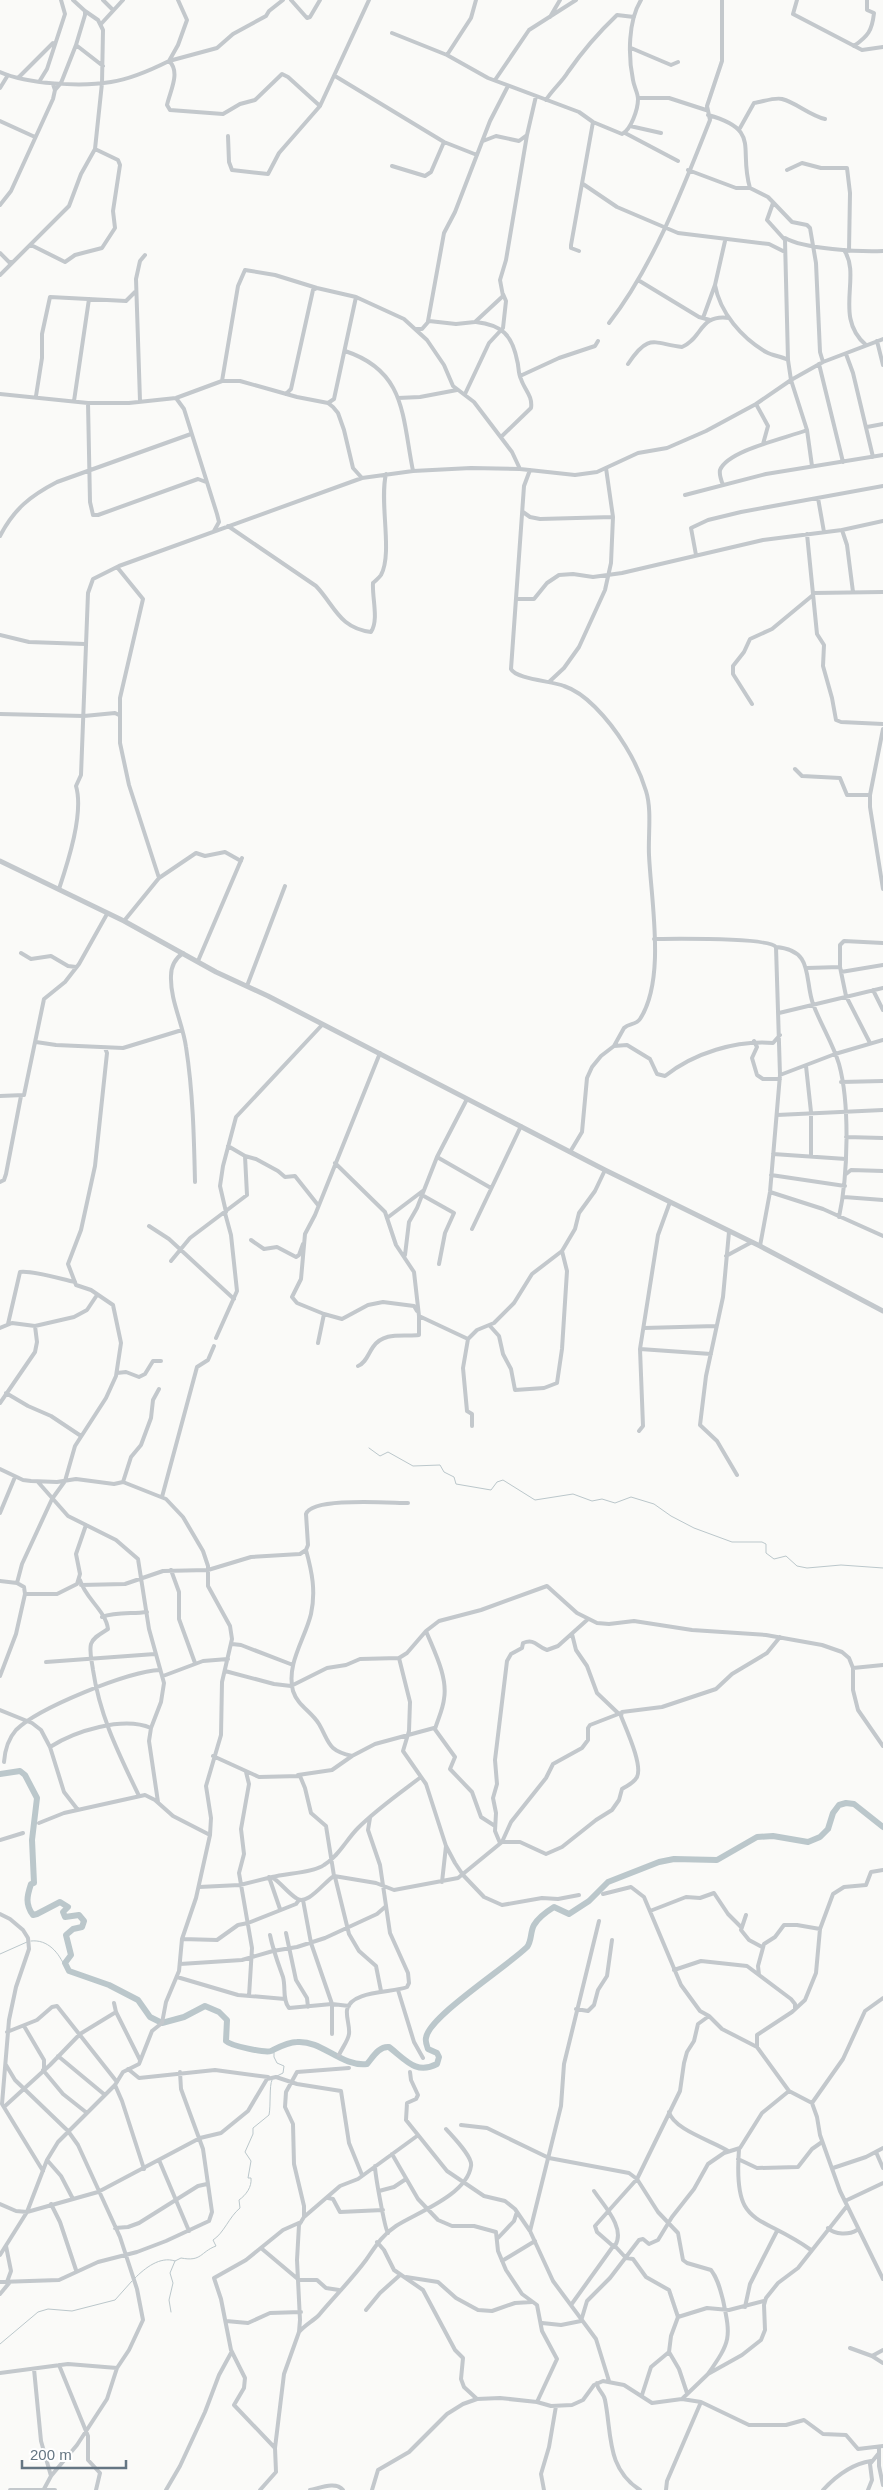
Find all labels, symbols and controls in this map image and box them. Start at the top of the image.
scale bar [22,2438,126,2470]
text: 200 m [30,2446,72,2463]

